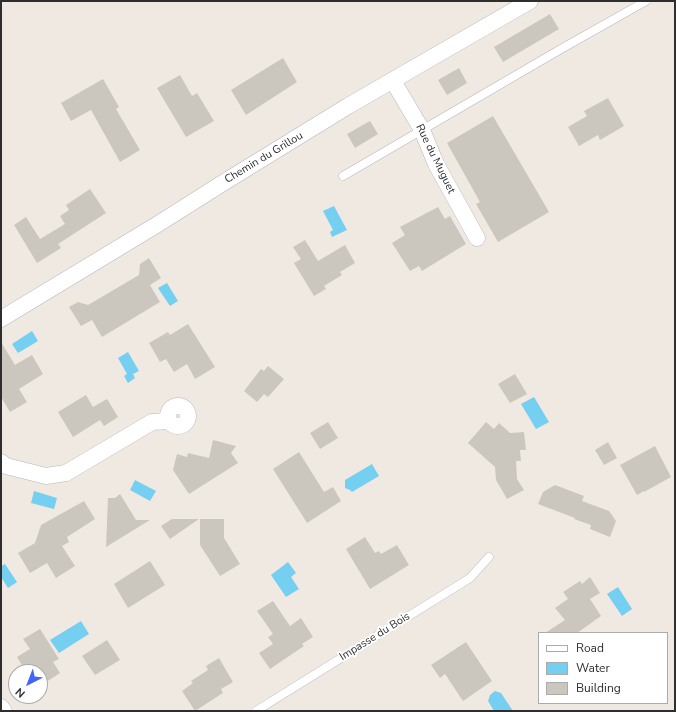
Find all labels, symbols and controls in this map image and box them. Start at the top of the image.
street label: Rue du Muguet [413,122,457,196]
street label: Chemin du Grillou [222,129,306,187]
street label: Impasse du Bois [337,610,413,664]
legend [538,632,668,704]
text: Road [576,640,604,656]
text: Water [576,660,610,676]
north arrow [8,664,48,704]
text: Building [576,680,621,696]
text: N [12,684,28,701]

